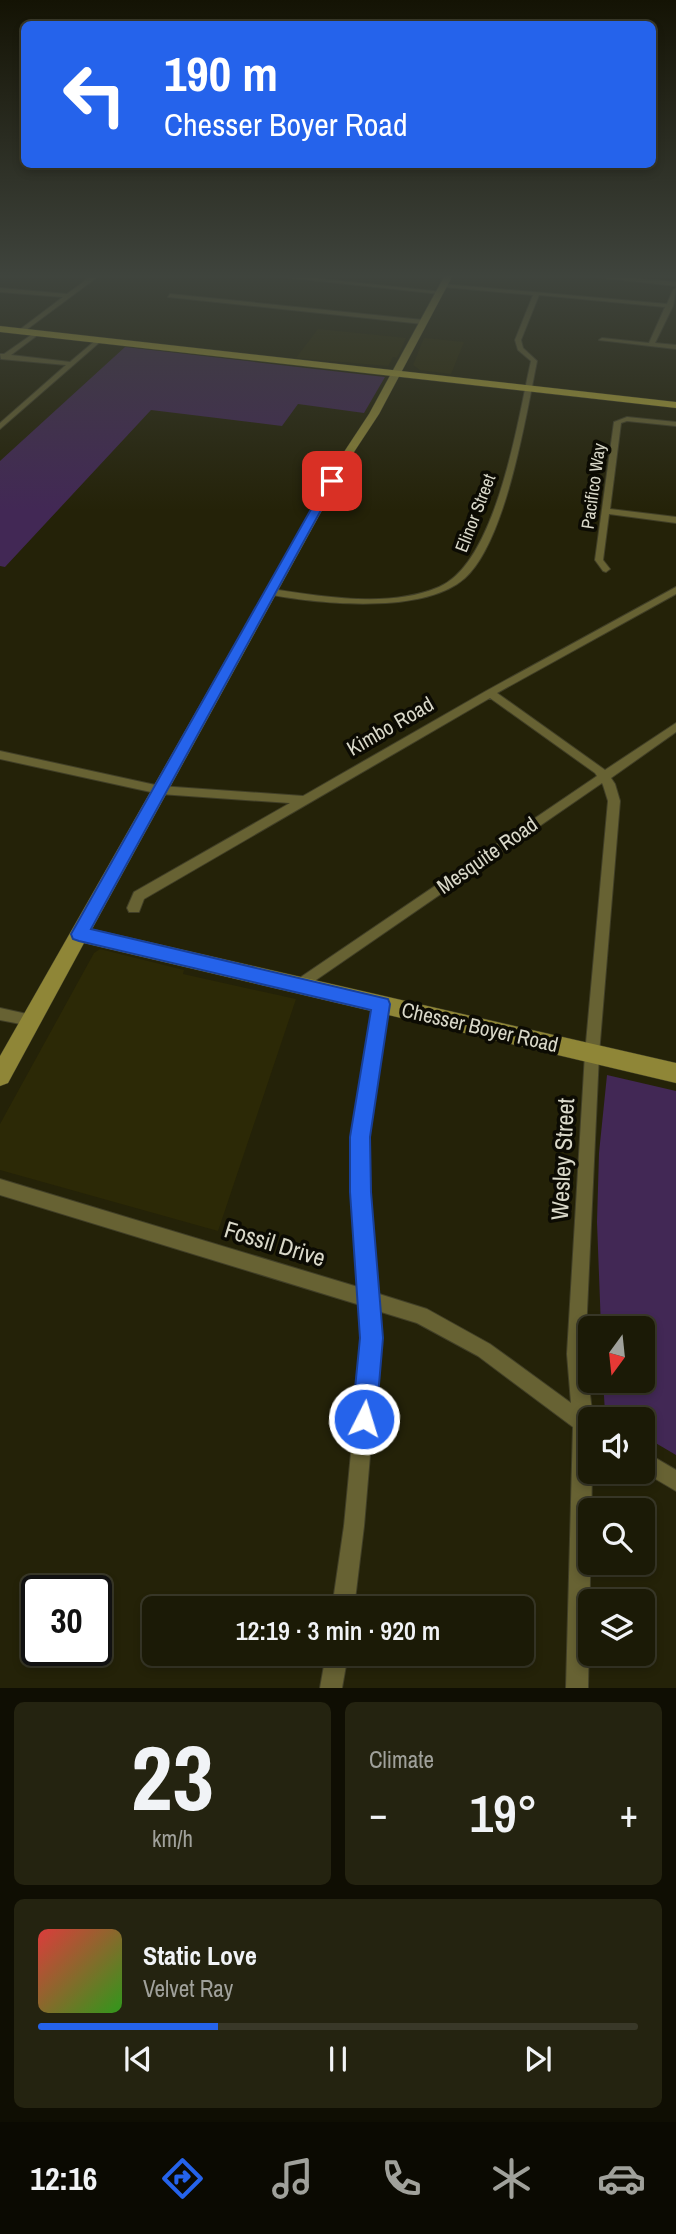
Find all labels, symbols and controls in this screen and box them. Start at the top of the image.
text: 190 m [164,40,278,106]
icon: left [49,49,140,140]
text: Chesser Boyer Road [164,103,408,146]
street label: Pacifico Way [575,441,611,531]
pin [302,451,362,511]
icon: arrive [313,462,351,500]
street label: Elinor Street [449,470,501,556]
street label: Kimbo Road [341,690,439,762]
street label: Mesquite Road [431,810,543,900]
street label: Chesser Boyer Road [399,995,561,1059]
street label: Wesley Street [543,1097,581,1221]
street label: Fossil Drive [221,1212,329,1274]
north arrow [578,1316,654,1393]
map controls [578,1316,655,1666]
position arrow [327,1382,401,1456]
button: sound [578,1407,655,1484]
button: search [578,1498,655,1575]
speed limit sign: 30 [21,1575,112,1666]
button: layers [578,1589,655,1666]
text: 12:19 · 3 min · 920 m [236,1613,440,1648]
text: 23 [131,1716,214,1838]
text: Climate [369,1744,434,1775]
text: 19° [469,1778,538,1848]
text: − [369,1788,387,1839]
text: + [620,1788,638,1839]
text: km/h [152,1823,193,1854]
text: Static Love [143,1938,257,1973]
text: Velvet Ray [143,1973,233,2004]
icon: previous [119,2040,157,2078]
icon: pause [319,2040,357,2078]
icon: next [519,2040,557,2078]
icon: directions [158,2154,207,2203]
icon: music [268,2154,317,2203]
icon: phone [377,2154,426,2203]
icon: climate [487,2154,536,2203]
icon: car [597,2154,646,2203]
text: 12:16 [30,2157,97,2200]

